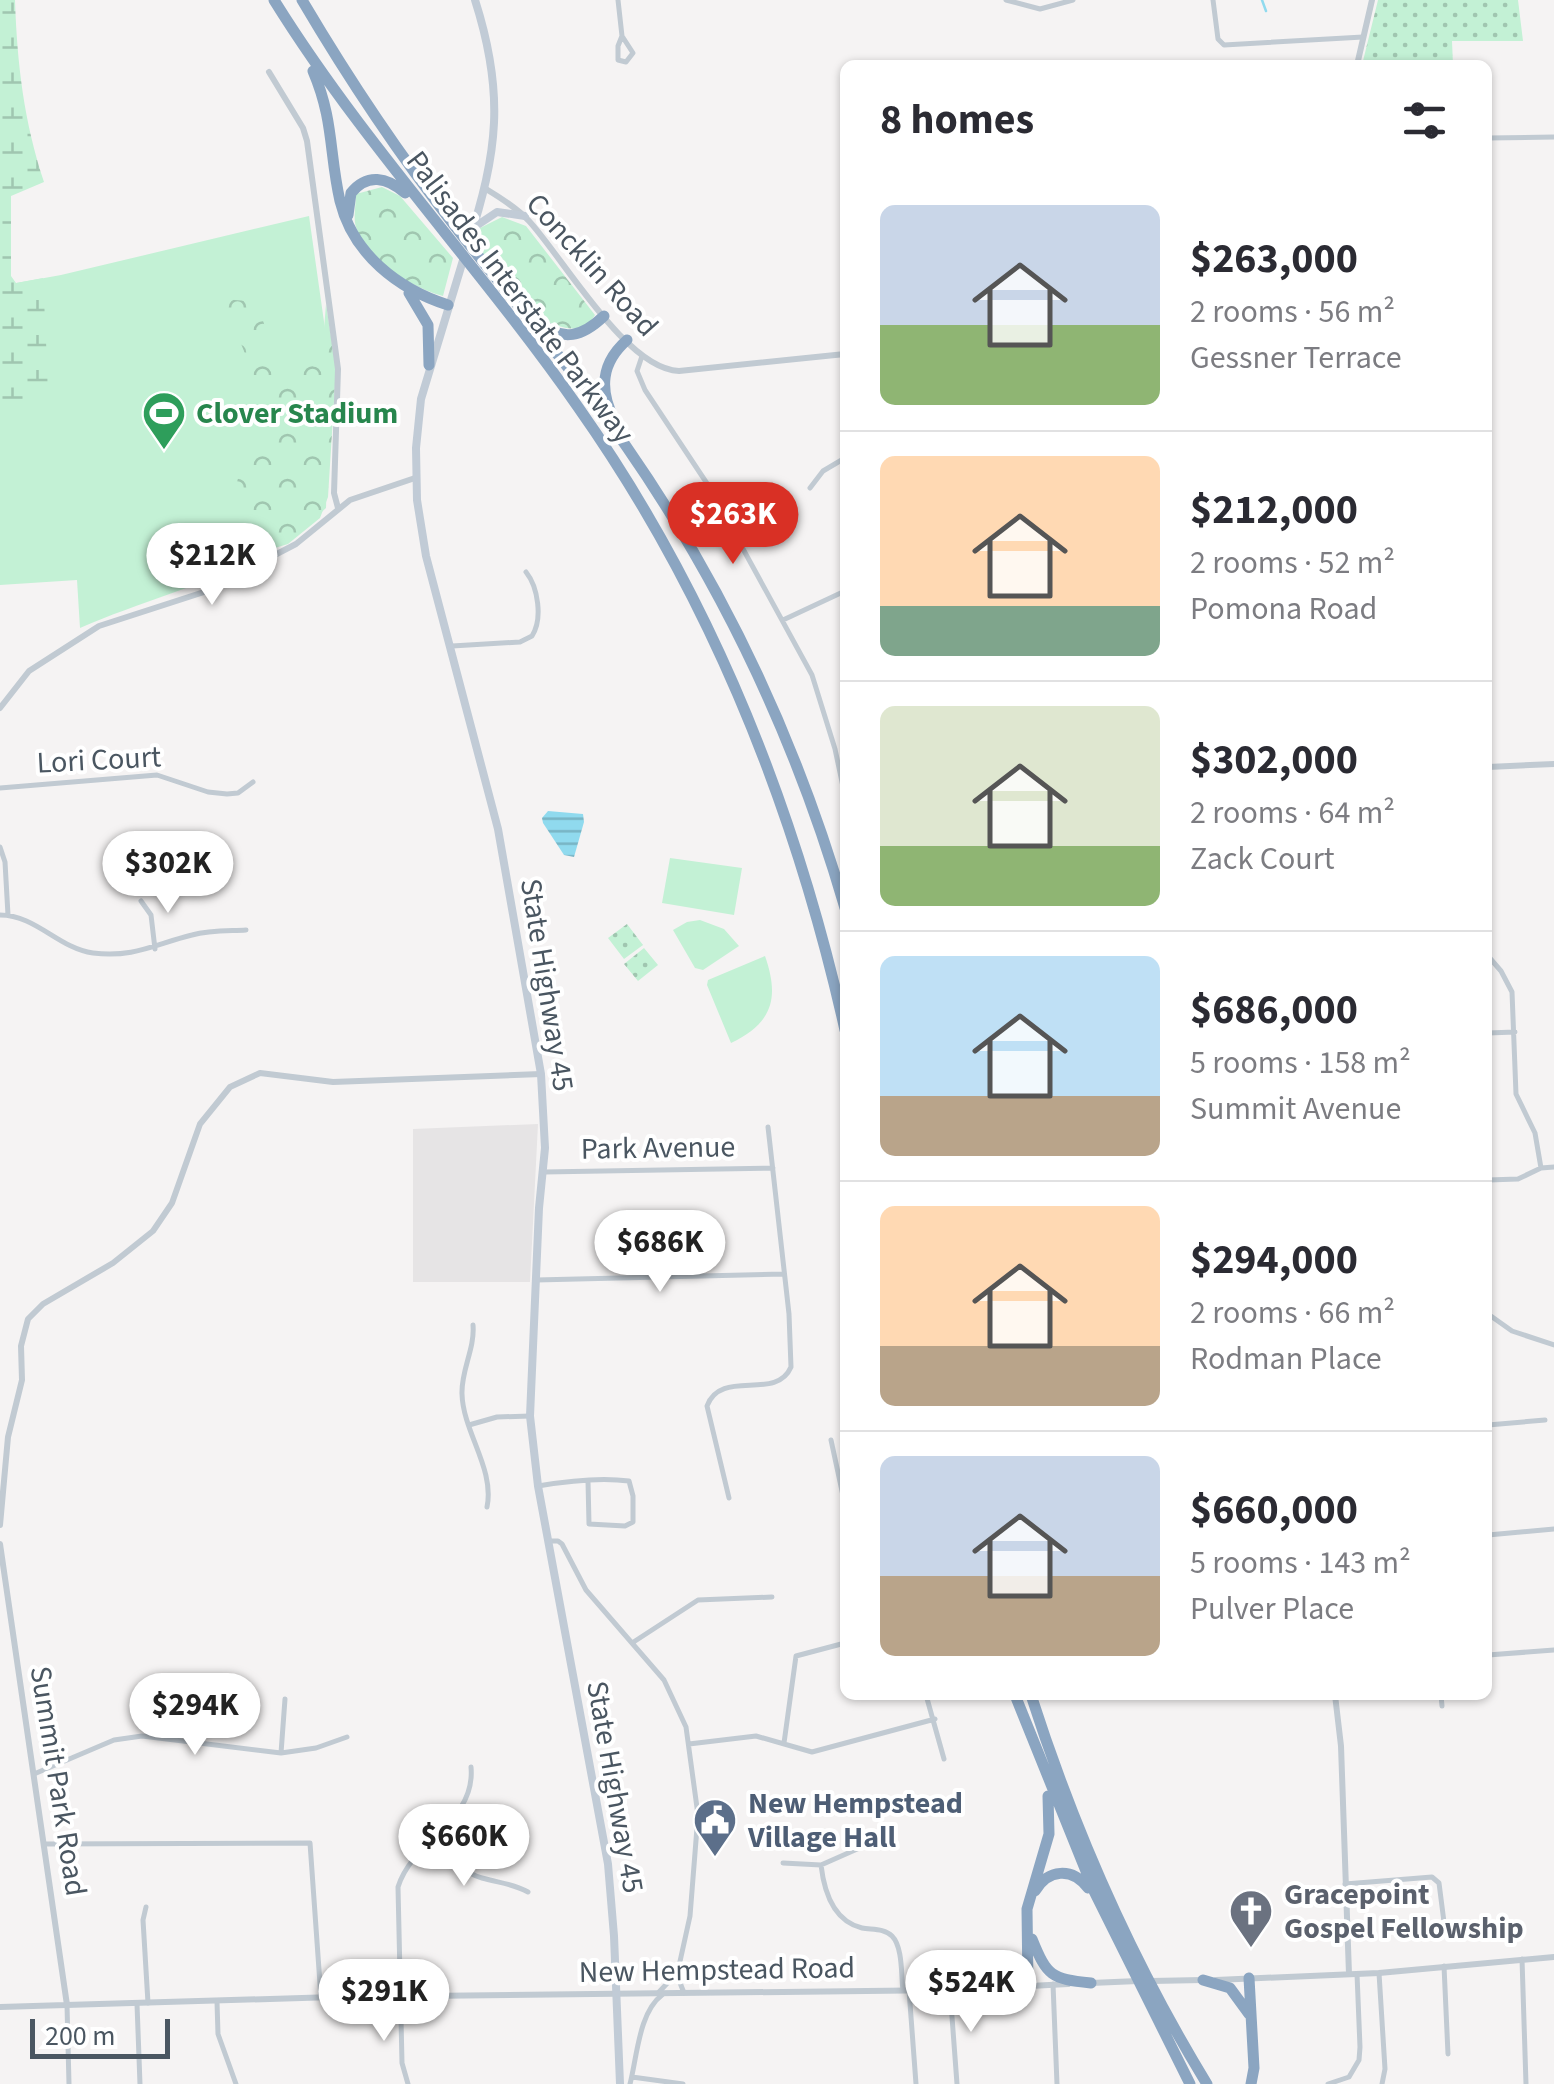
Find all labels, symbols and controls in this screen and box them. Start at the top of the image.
text: 8 homes [880,90,1034,150]
icon: filters [1397,93,1452,148]
street label: Palisades Interstate Parkway [396,142,644,452]
street label: Concklin Road [516,184,668,346]
text: $263,000 [1190,229,1358,289]
icon: home [960,245,1080,365]
text: 2 rooms · 56 m² [1190,289,1395,335]
text: Gessner Terrace [1190,335,1402,381]
sports icon: Clover Stadium [141,390,187,451]
place label: Clover Stadium [196,392,398,435]
text: $212,000 [1190,480,1358,540]
pin: $263K [663,482,803,567]
text: $263K [689,491,777,537]
icon: home [960,496,1080,616]
pin: $212K [142,523,282,608]
text: $212K [168,532,256,578]
text: 2 rooms · 52 m² [1190,540,1395,586]
text: Pomona Road [1190,586,1377,632]
text: $302,000 [1190,730,1358,790]
street label: Lori Court [36,735,162,785]
icon: home [960,746,1080,866]
text: 2 rooms · 64 m² [1190,790,1395,836]
pin: $302K [98,831,238,916]
text: Zack Court [1190,836,1335,882]
text: $302K [124,840,212,886]
street label: State Highway 45 [509,876,585,1094]
text: $686,000 [1190,980,1358,1040]
icon: home [960,996,1080,1116]
text: 5 rooms · 158 m² [1190,1040,1411,1086]
text: Summit Avenue [1190,1086,1401,1132]
street label: Park Avenue [580,1125,736,1171]
pin: $686K [590,1210,730,1295]
text: $686K [616,1219,704,1265]
text: $294,000 [1190,1230,1358,1290]
icon: home [960,1246,1080,1366]
text: 2 rooms · 66 m² [1190,1290,1395,1336]
text: Rodman Place [1190,1336,1382,1382]
text: $660,000 [1190,1480,1358,1540]
icon: home [960,1496,1080,1616]
text: 5 rooms · 143 m² [1190,1540,1411,1586]
text: Pulver Place [1190,1586,1354,1632]
street label: Summit Park Road [19,1663,97,1899]
pin: $294K [125,1673,265,1758]
street label: State Highway 45 [575,1678,655,1896]
text: $294K [151,1682,239,1728]
place label: New Hempstead Village Hall [747,1782,963,1859]
public building icon: New Hempstead Village Hall [692,1797,738,1858]
pin: $660K [394,1804,534,1889]
text: $660K [420,1813,508,1859]
place label: Gracepoint Gospel Fellowship [1284,1873,1524,1950]
church icon: Gracepoint Gospel Fellowship [1228,1888,1274,1949]
street label: New Hempstead Road [579,1946,855,1994]
pin: $524K [901,1950,1041,2035]
pin: $291K [314,1959,454,2044]
text: $524K [927,1959,1015,2005]
text: $291K [340,1968,428,2014]
scale bar [30,2014,170,2058]
text: 200 m [45,2016,116,2056]

